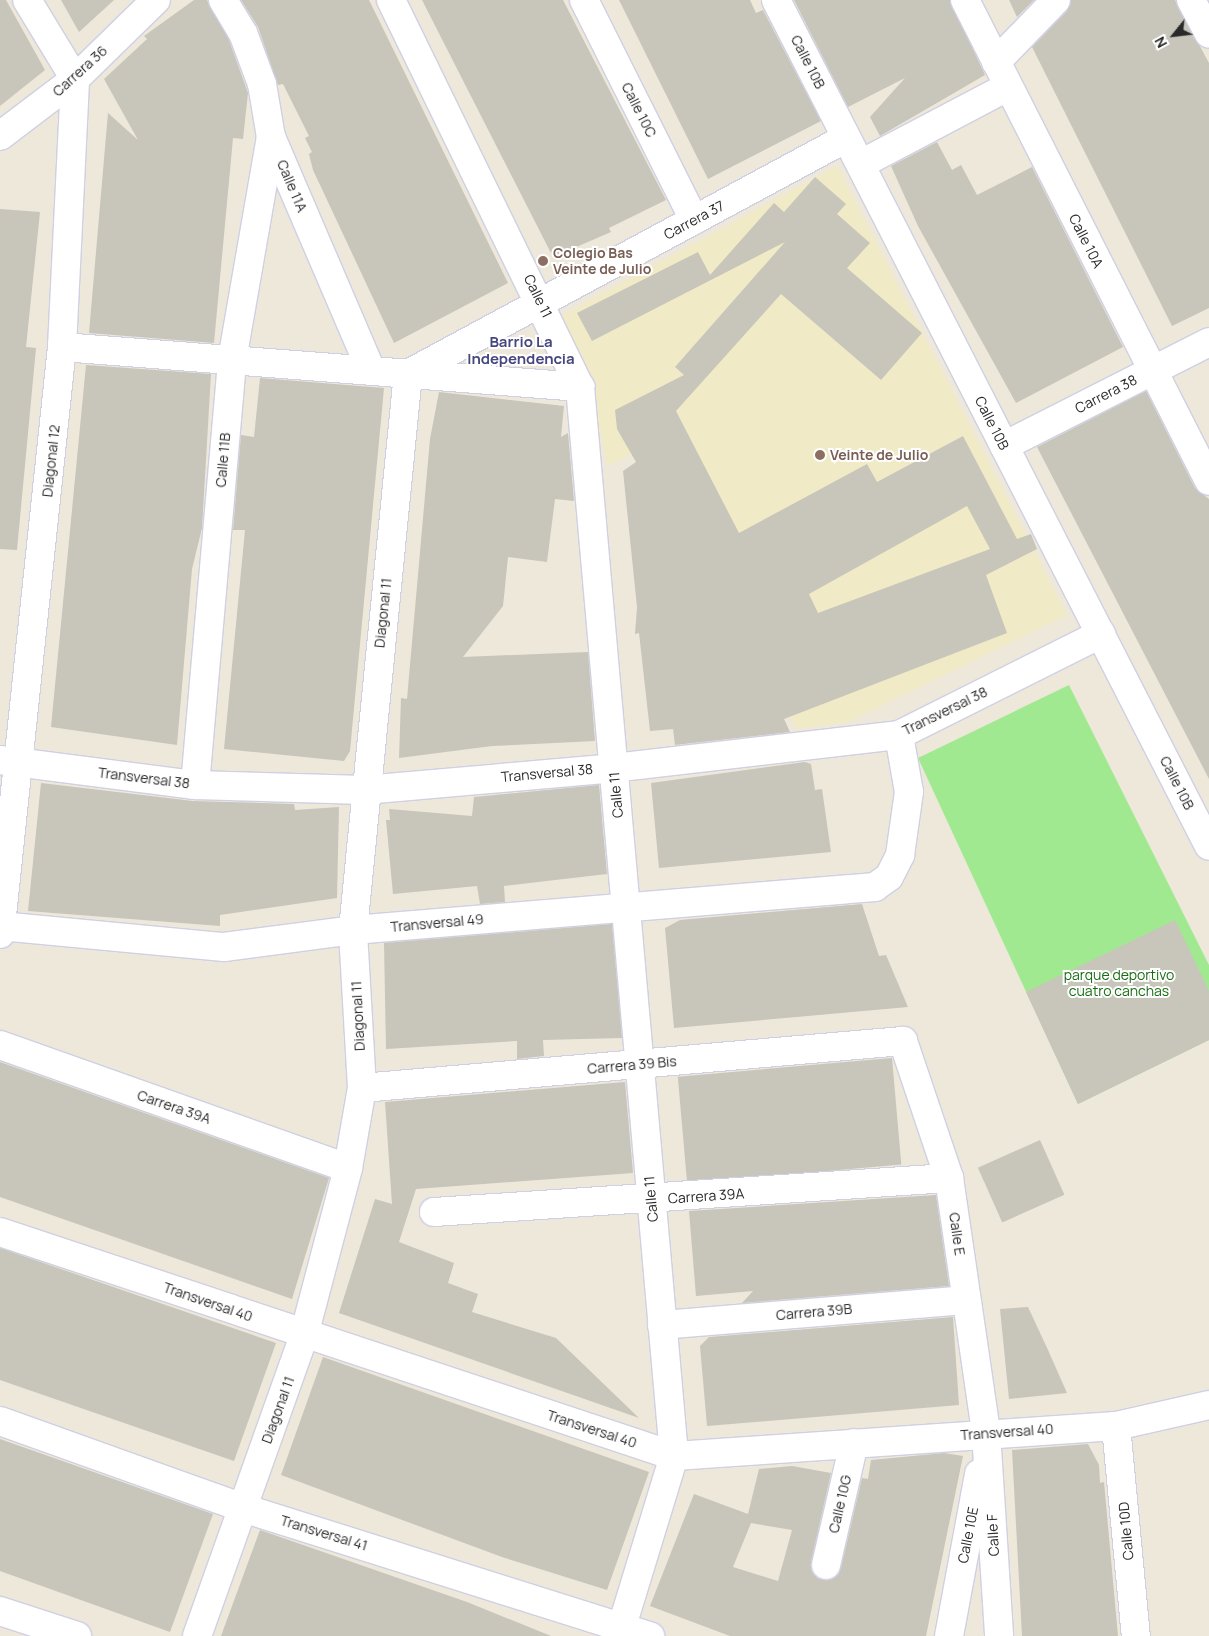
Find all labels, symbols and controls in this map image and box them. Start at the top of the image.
north arrow [1149,10,1199,60]
street label: Calle 10B [787,32,829,92]
text: N [1150,34,1171,52]
street label: Carrera 36 [49,42,111,100]
street label: Calle 10C [618,80,660,140]
street label: Calle 11A [274,157,310,215]
street label: Carrera 37 [661,197,727,243]
street label: Calle 10A [1065,211,1107,271]
place label: Colegio Bas Veinte de Julio [553,245,651,278]
marker: Colegio Bas Veinte de Julio [537,255,549,267]
street label: Calle 11 [520,272,556,320]
district label: Barrio La Independencia [467,332,575,367]
street label: Carrera 38 [1072,371,1140,417]
street label: Calle 10B [971,393,1013,453]
street label: Diagonal 12 [39,424,63,498]
street label: Calle 11B [212,432,234,488]
place label: Veinte de Julio [830,447,928,463]
marker: Veinte de Julio [814,449,826,461]
street label: Diagonal 11 [371,577,395,649]
street label: Transversal 38 [900,683,990,739]
street label: Calle 10B [1156,753,1198,813]
street label: Transversal 38 [500,761,594,785]
street label: Transversal 38 [97,764,191,792]
street label: Calle 11 [606,771,626,819]
street label: Transversal 49 [390,911,484,935]
park label: parque deportivo cuatro canchas [1064,967,1174,1000]
street label: Diagonal 11 [348,981,368,1051]
street label: Carrera 39 Bis [587,1053,677,1077]
street label: Carrera 39A [135,1087,213,1127]
street label: Calle 11 [641,1175,661,1223]
street label: Carrera 39A [667,1185,745,1207]
street label: Calle E [946,1211,968,1257]
street label: Transversal 40 [161,1279,255,1325]
street label: Carrera 39B [775,1300,853,1324]
street label: Diagonal 11 [258,1374,298,1446]
street label: Transversal 40 [545,1407,639,1451]
street label: Transversal 40 [960,1420,1054,1444]
street label: Calle 10G [825,1473,855,1535]
street label: Calle 10D [1115,1501,1137,1561]
street label: Calle 10E [954,1505,982,1565]
street label: Transversal 41 [278,1512,370,1554]
street label: Calle F [984,1513,1002,1557]

